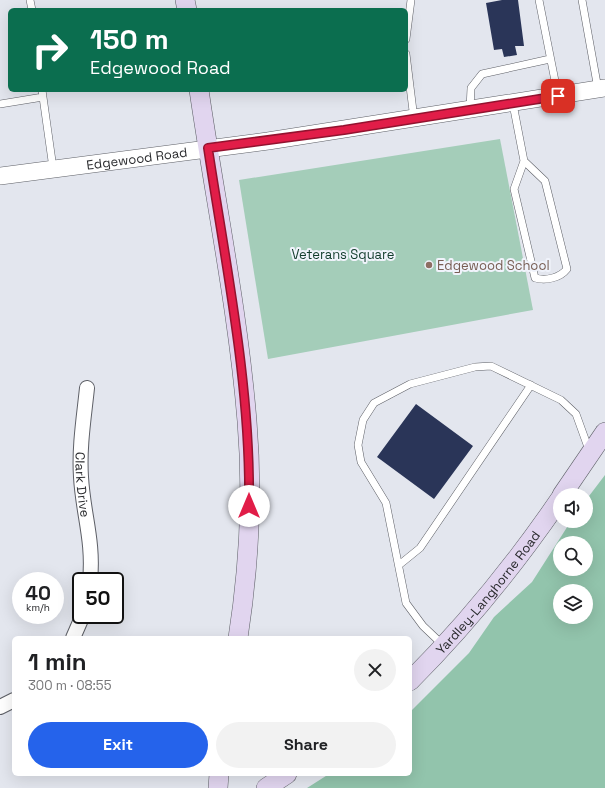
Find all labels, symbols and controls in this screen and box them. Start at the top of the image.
text: 150 m [90,21,169,57]
icon: right [24,24,76,76]
text: Edgewood Road [90,56,231,79]
pin [541,79,575,113]
icon: arrive [547,85,569,107]
street label: Edgewood Road [85,143,188,173]
park label: Veterans Square [292,246,394,263]
place label: Edgewood School [437,257,550,274]
marker: Edgewood School [424,260,434,270]
street label: Clark Drive [72,452,94,519]
position arrow [228,485,270,527]
map controls [553,488,593,624]
button: sound [553,488,593,528]
street label: Yardley-Langhorne Road [432,527,543,658]
button: search [553,536,593,576]
speed limit sign: 50 [72,572,124,624]
text: 40 [25,580,51,606]
button: layers [553,584,593,624]
text: km/h [26,601,50,614]
text: 1 min [28,646,87,677]
button: close [354,649,396,691]
text: 300 m · 08:55 [28,677,111,694]
button: Exit [28,722,208,768]
button: Share [216,722,396,768]

